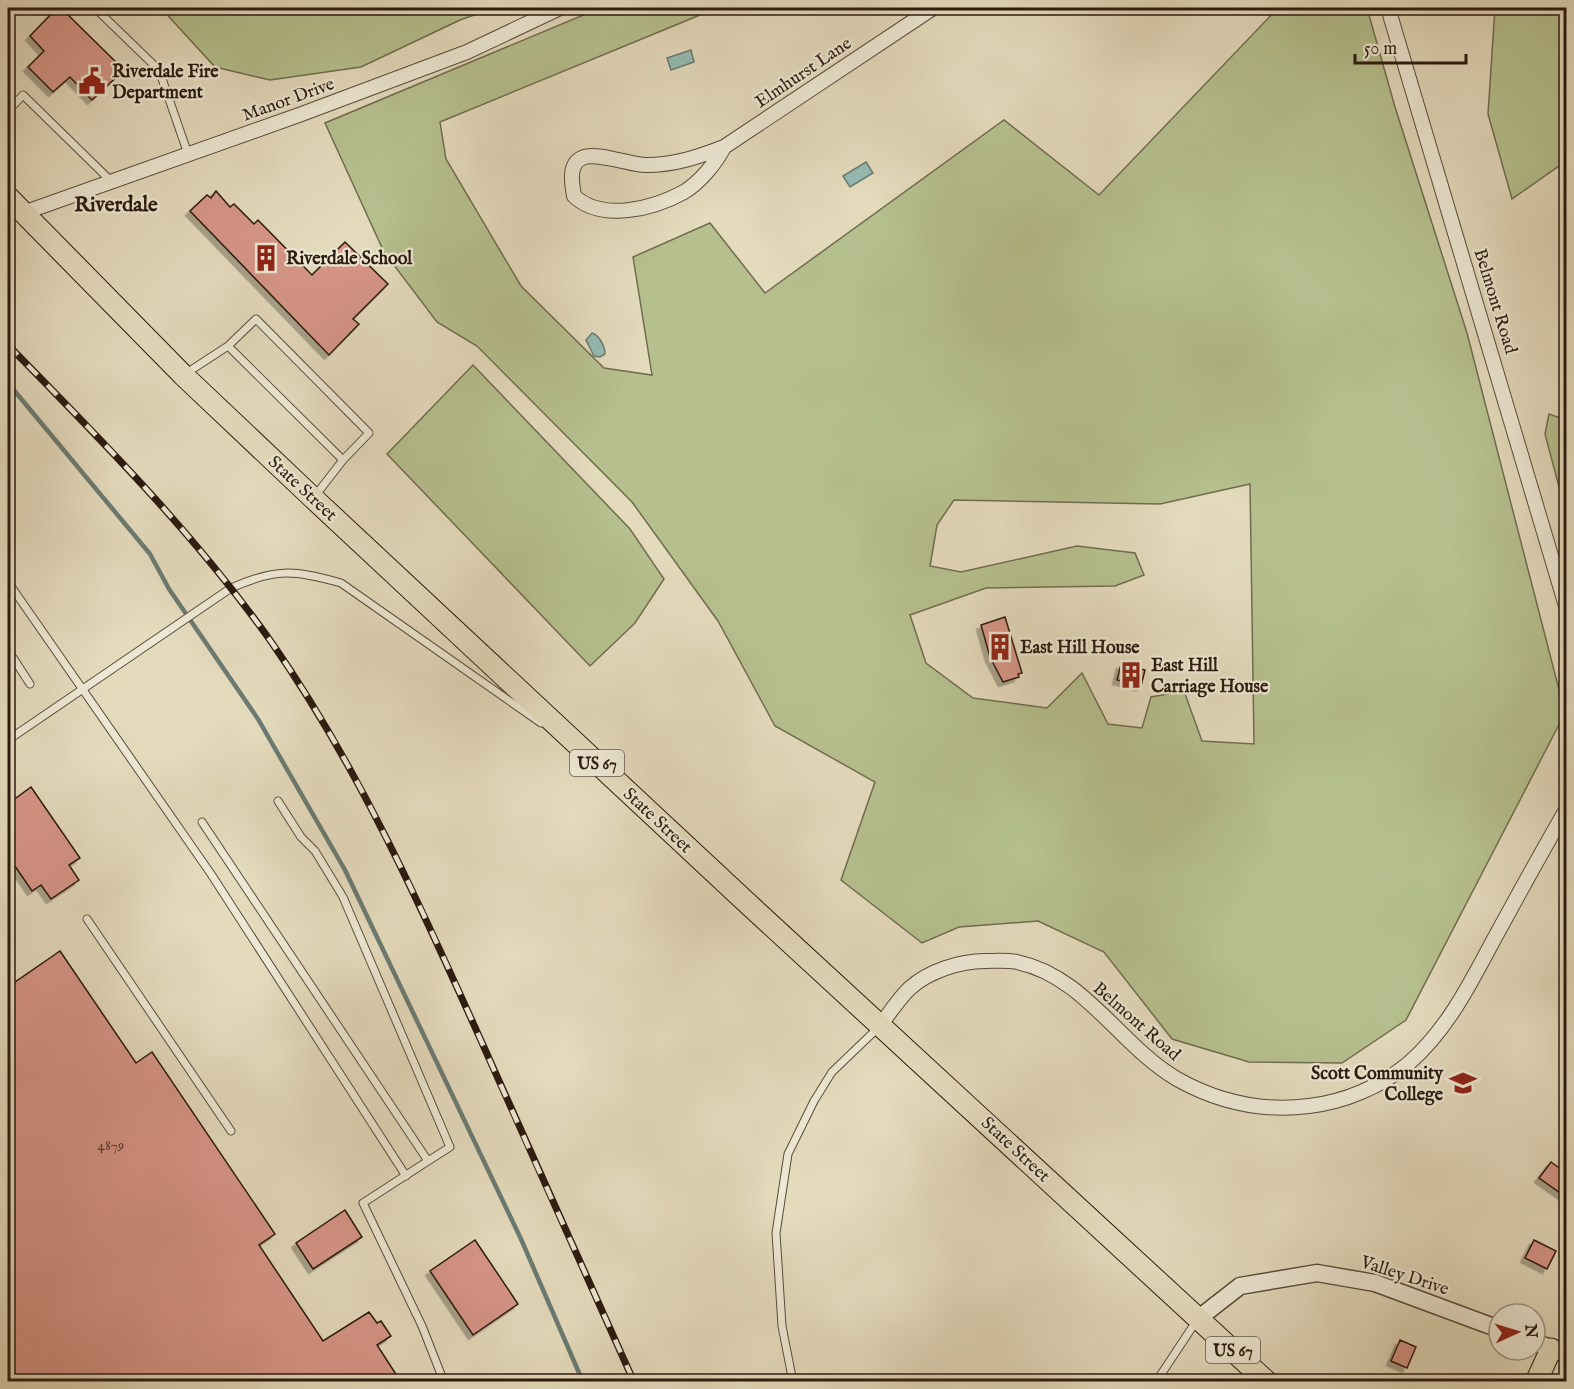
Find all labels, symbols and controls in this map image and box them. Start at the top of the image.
scale bar [1355,27,1466,65]
street label: Elmhurst Lane [751,33,857,114]
text: 50 m [1364,38,1397,61]
place label: Riverdale Fire Department [112,61,219,105]
public building icon: Riverdale Fire Department [77,66,107,96]
street label: Manor Drive [239,73,338,128]
district label: Riverdale [74,192,158,219]
building icon: Riverdale School [251,243,281,273]
street label: Belmont Road [1468,246,1522,357]
place label: Riverdale School [286,248,413,271]
street label: State Street [263,451,341,527]
building icon: East Hill House [985,632,1015,662]
place label: East Hill House [1020,637,1140,660]
place label: East Hill Carriage House [1151,655,1269,699]
building icon: East Hill Carriage House [1116,660,1146,690]
road number: US 67 [570,750,624,776]
street label: State Street [618,783,696,859]
street label: Belmont Road [1087,978,1185,1067]
place label: Scott Community College [1311,1063,1444,1107]
school or university icon: Scott Community College [1448,1068,1478,1098]
street label: State Street [976,1112,1054,1188]
house number: 4879 [98,1136,124,1155]
street label: Valley Drive [1357,1251,1451,1301]
north arrow [1487,1302,1547,1362]
text: N [1519,1322,1540,1339]
road number: US 67 [1206,1337,1260,1363]

